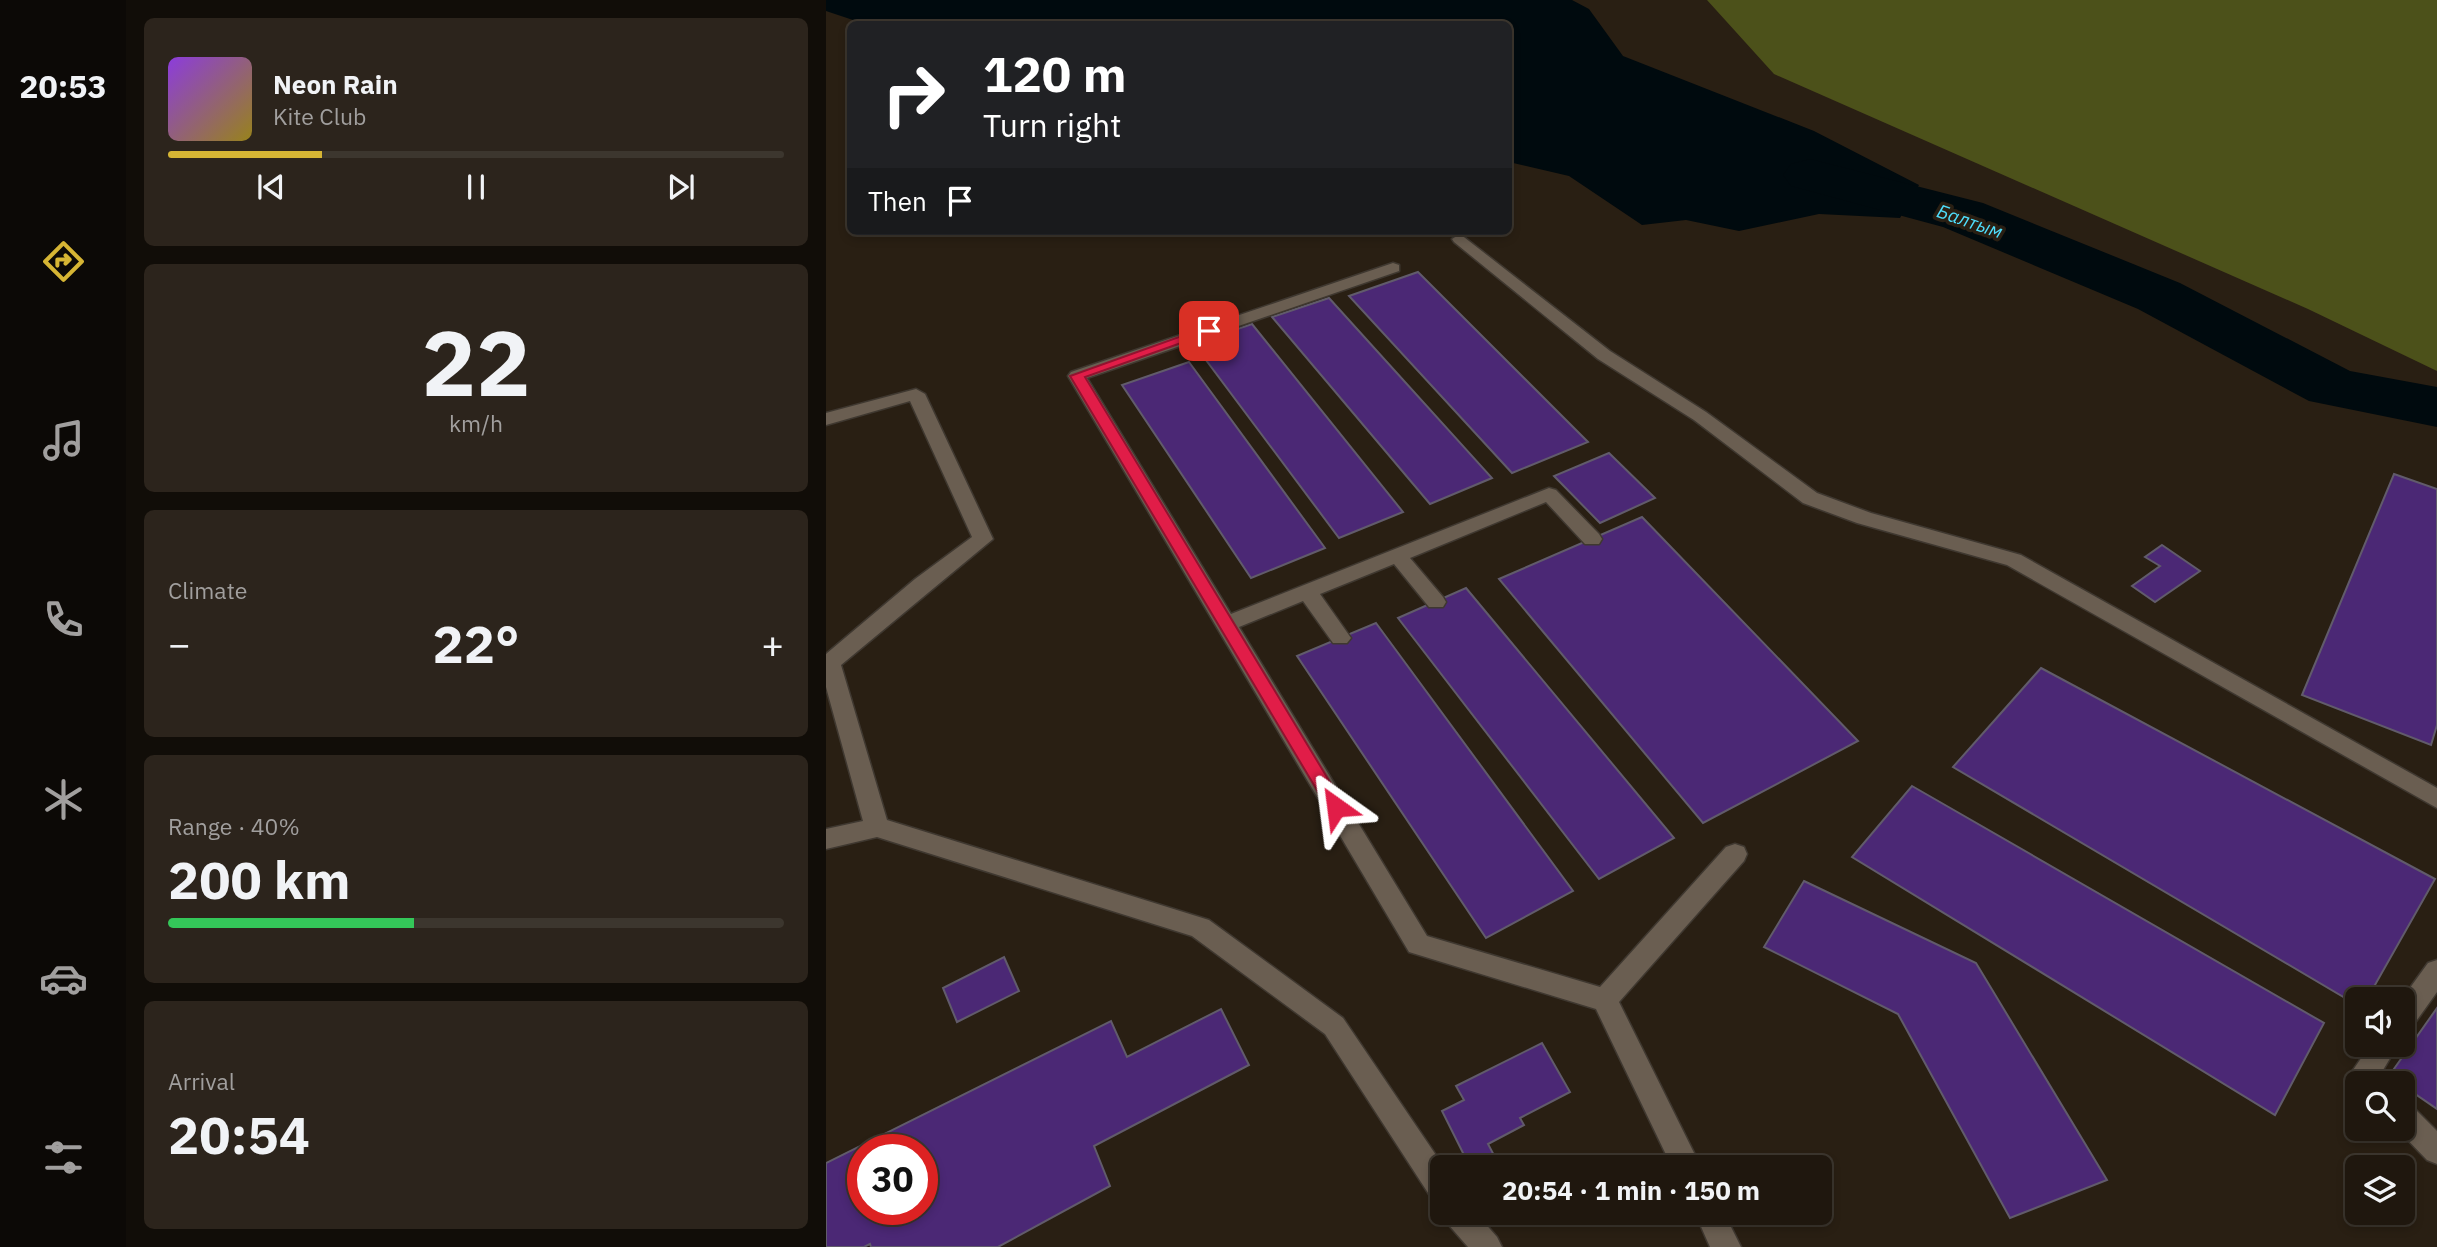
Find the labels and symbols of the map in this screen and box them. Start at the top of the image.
water label: Балтым [1934,199,2006,243]
pin [1179,301,1239,361]
position arrow [1299,770,1373,844]
speed limit sign: 30 [847,1134,938,1225]

